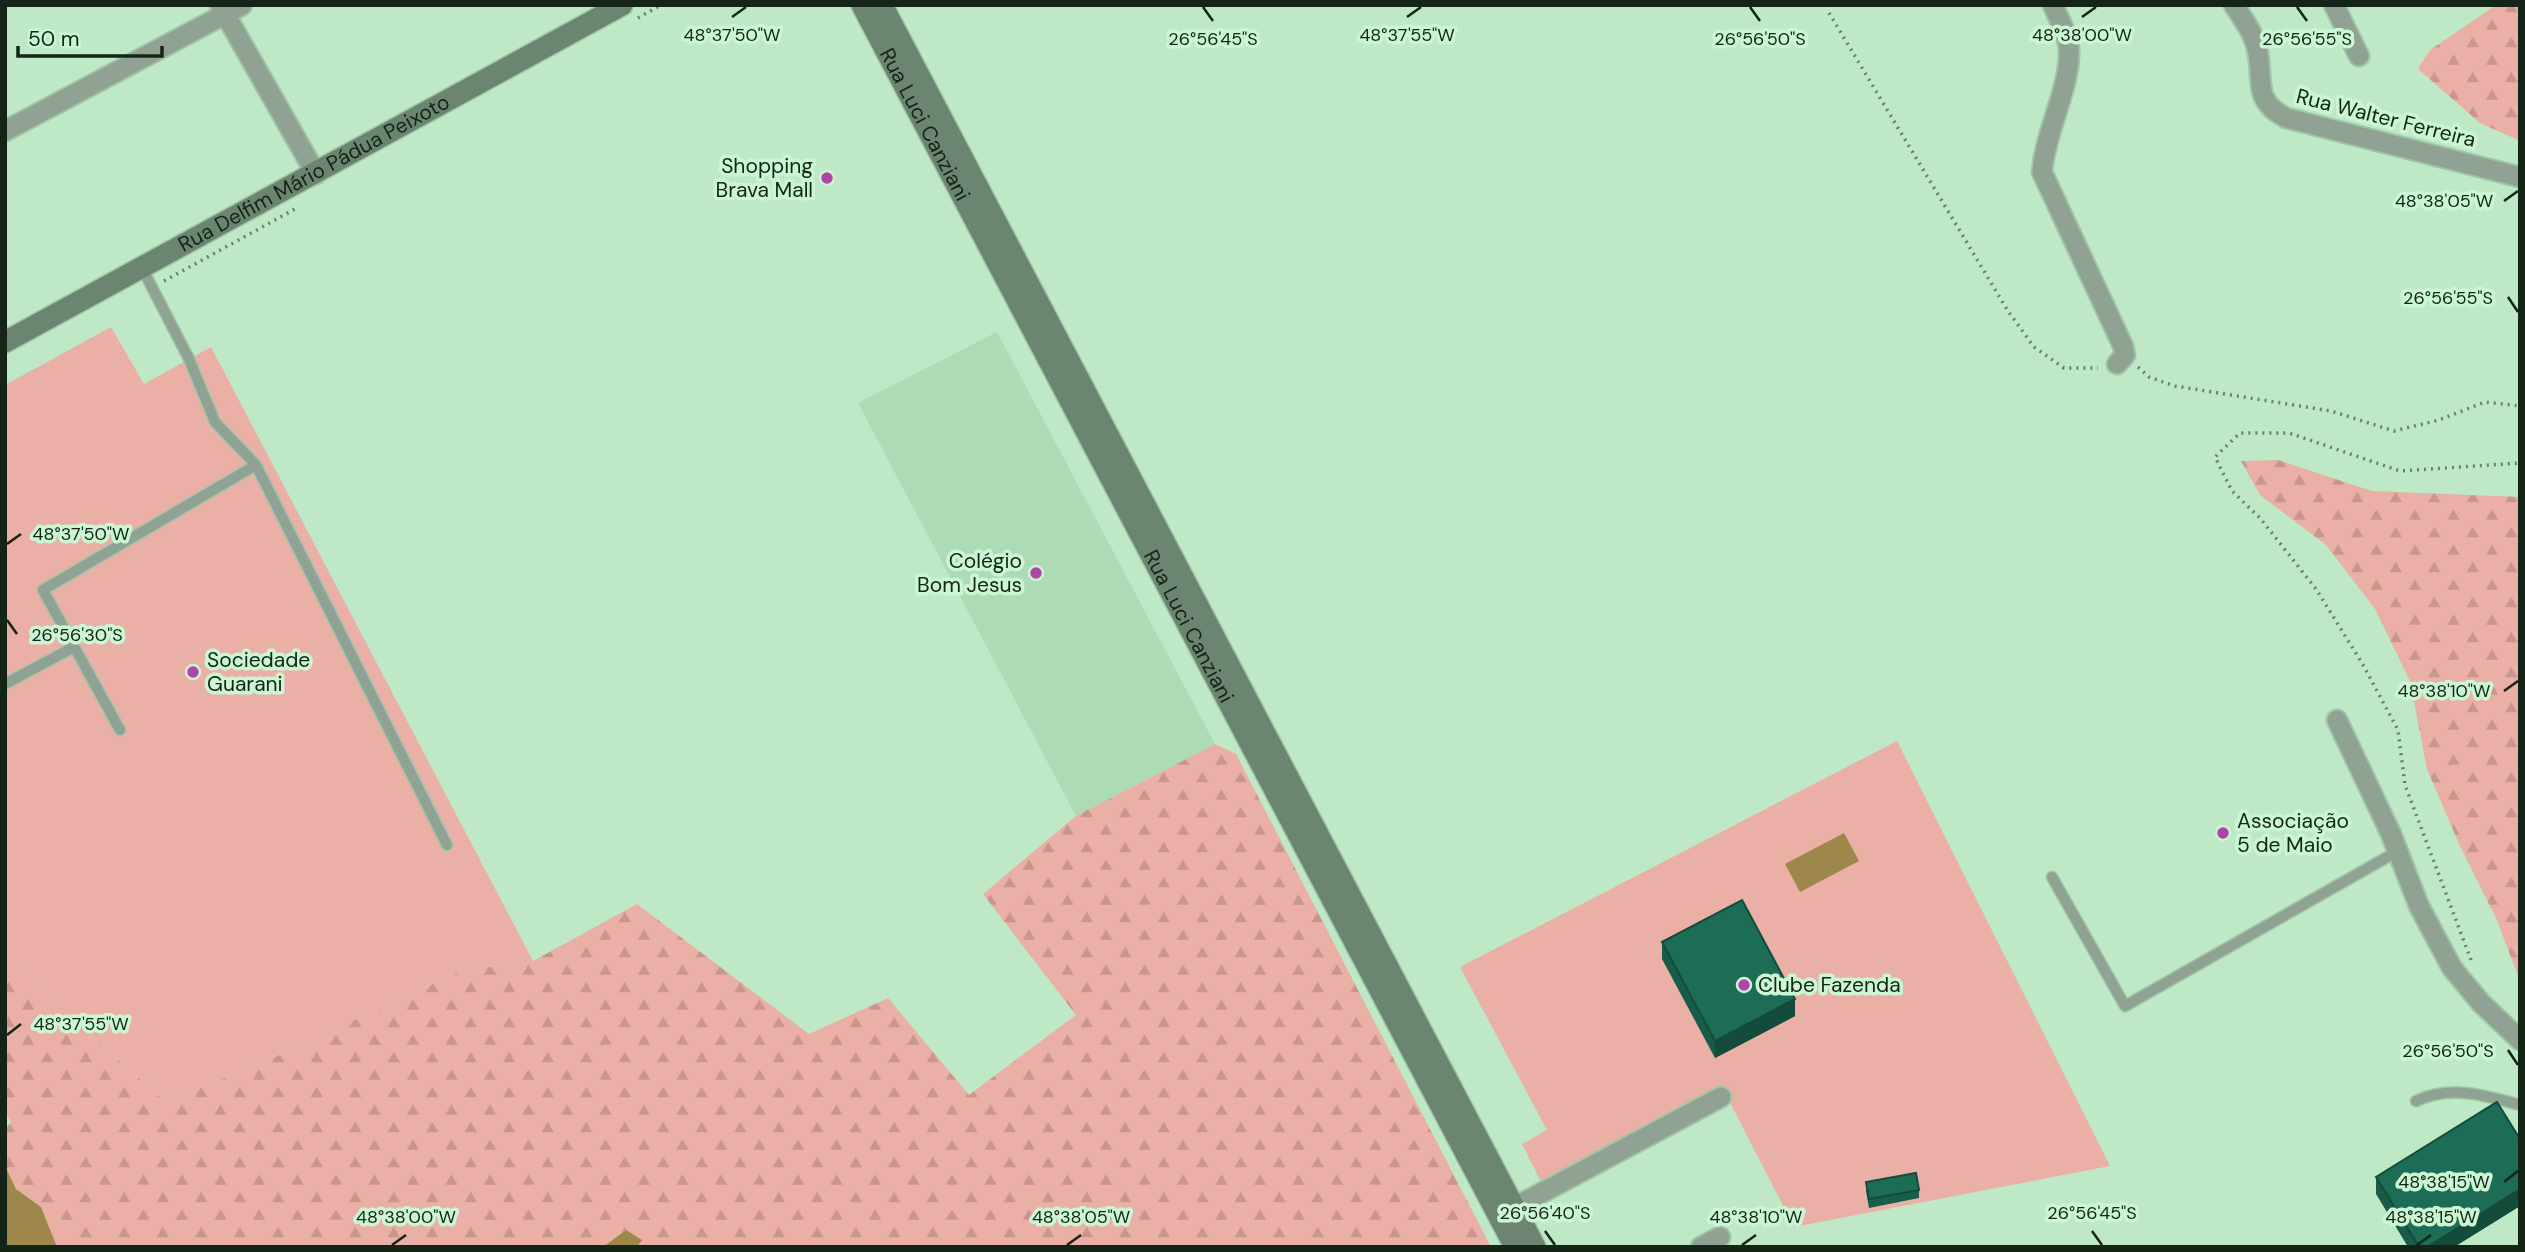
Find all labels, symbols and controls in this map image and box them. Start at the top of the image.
scale bar [18,14,161,58]
text: 48°37'50"W [684,23,780,47]
text: 48°37'55"W [1359,23,1455,47]
text: 48°38'00"W [2032,23,2132,47]
text: 50 m [28,25,79,53]
text: 26°56'45"S [1168,27,1258,51]
text: 26°56'50"S [1714,27,1806,51]
text: 26°56'55"S [2262,27,2352,51]
street label: Rua Luci Canziani [873,43,977,206]
street label: Rua Walter Ferreira [2293,82,2479,154]
street label: Rua Delfim Mário Pádua Peixoto [173,88,455,259]
place label: Shopping Brava Mall [716,152,813,204]
marker: Shopping Brava Mall [819,170,835,186]
text: 48°38'05"W [2395,189,2493,213]
text: 26°56'55"S [2403,286,2493,310]
text: 48°37'50"W [33,522,129,546]
street label: Rua Luci Canziani [1137,545,1240,708]
place label: Colégio Bom Jesus [917,547,1022,599]
marker: Colégio Bom Jesus [1028,565,1044,581]
text: 26°56'30"S [31,623,123,647]
place label: Sociedade Guarani [207,646,310,698]
marker: Sociedade Guarani [185,664,201,680]
text: 48°38'10"W [2397,679,2491,703]
place label: Associação 5 de Maio [2237,807,2349,859]
marker: Associação 5 de Maio [2215,825,2231,841]
place label: Clube Fazenda [1758,971,1901,999]
marker: Clube Fazenda [1736,977,1752,993]
text: 48°37'55"W [33,1012,129,1036]
text: 26°56'50"S [2402,1039,2494,1063]
text: 48°38'15"W [2398,1170,2490,1194]
text: 26°56'40"S [1500,1201,1590,1225]
text: 26°56'45"S [2047,1201,2137,1225]
text: 48°38'00"W [356,1205,456,1229]
text: 48°38'05"W [1032,1205,1130,1229]
text: 48°38'10"W [1709,1205,1803,1229]
text: 48°38'15"W [2385,1205,2477,1229]

